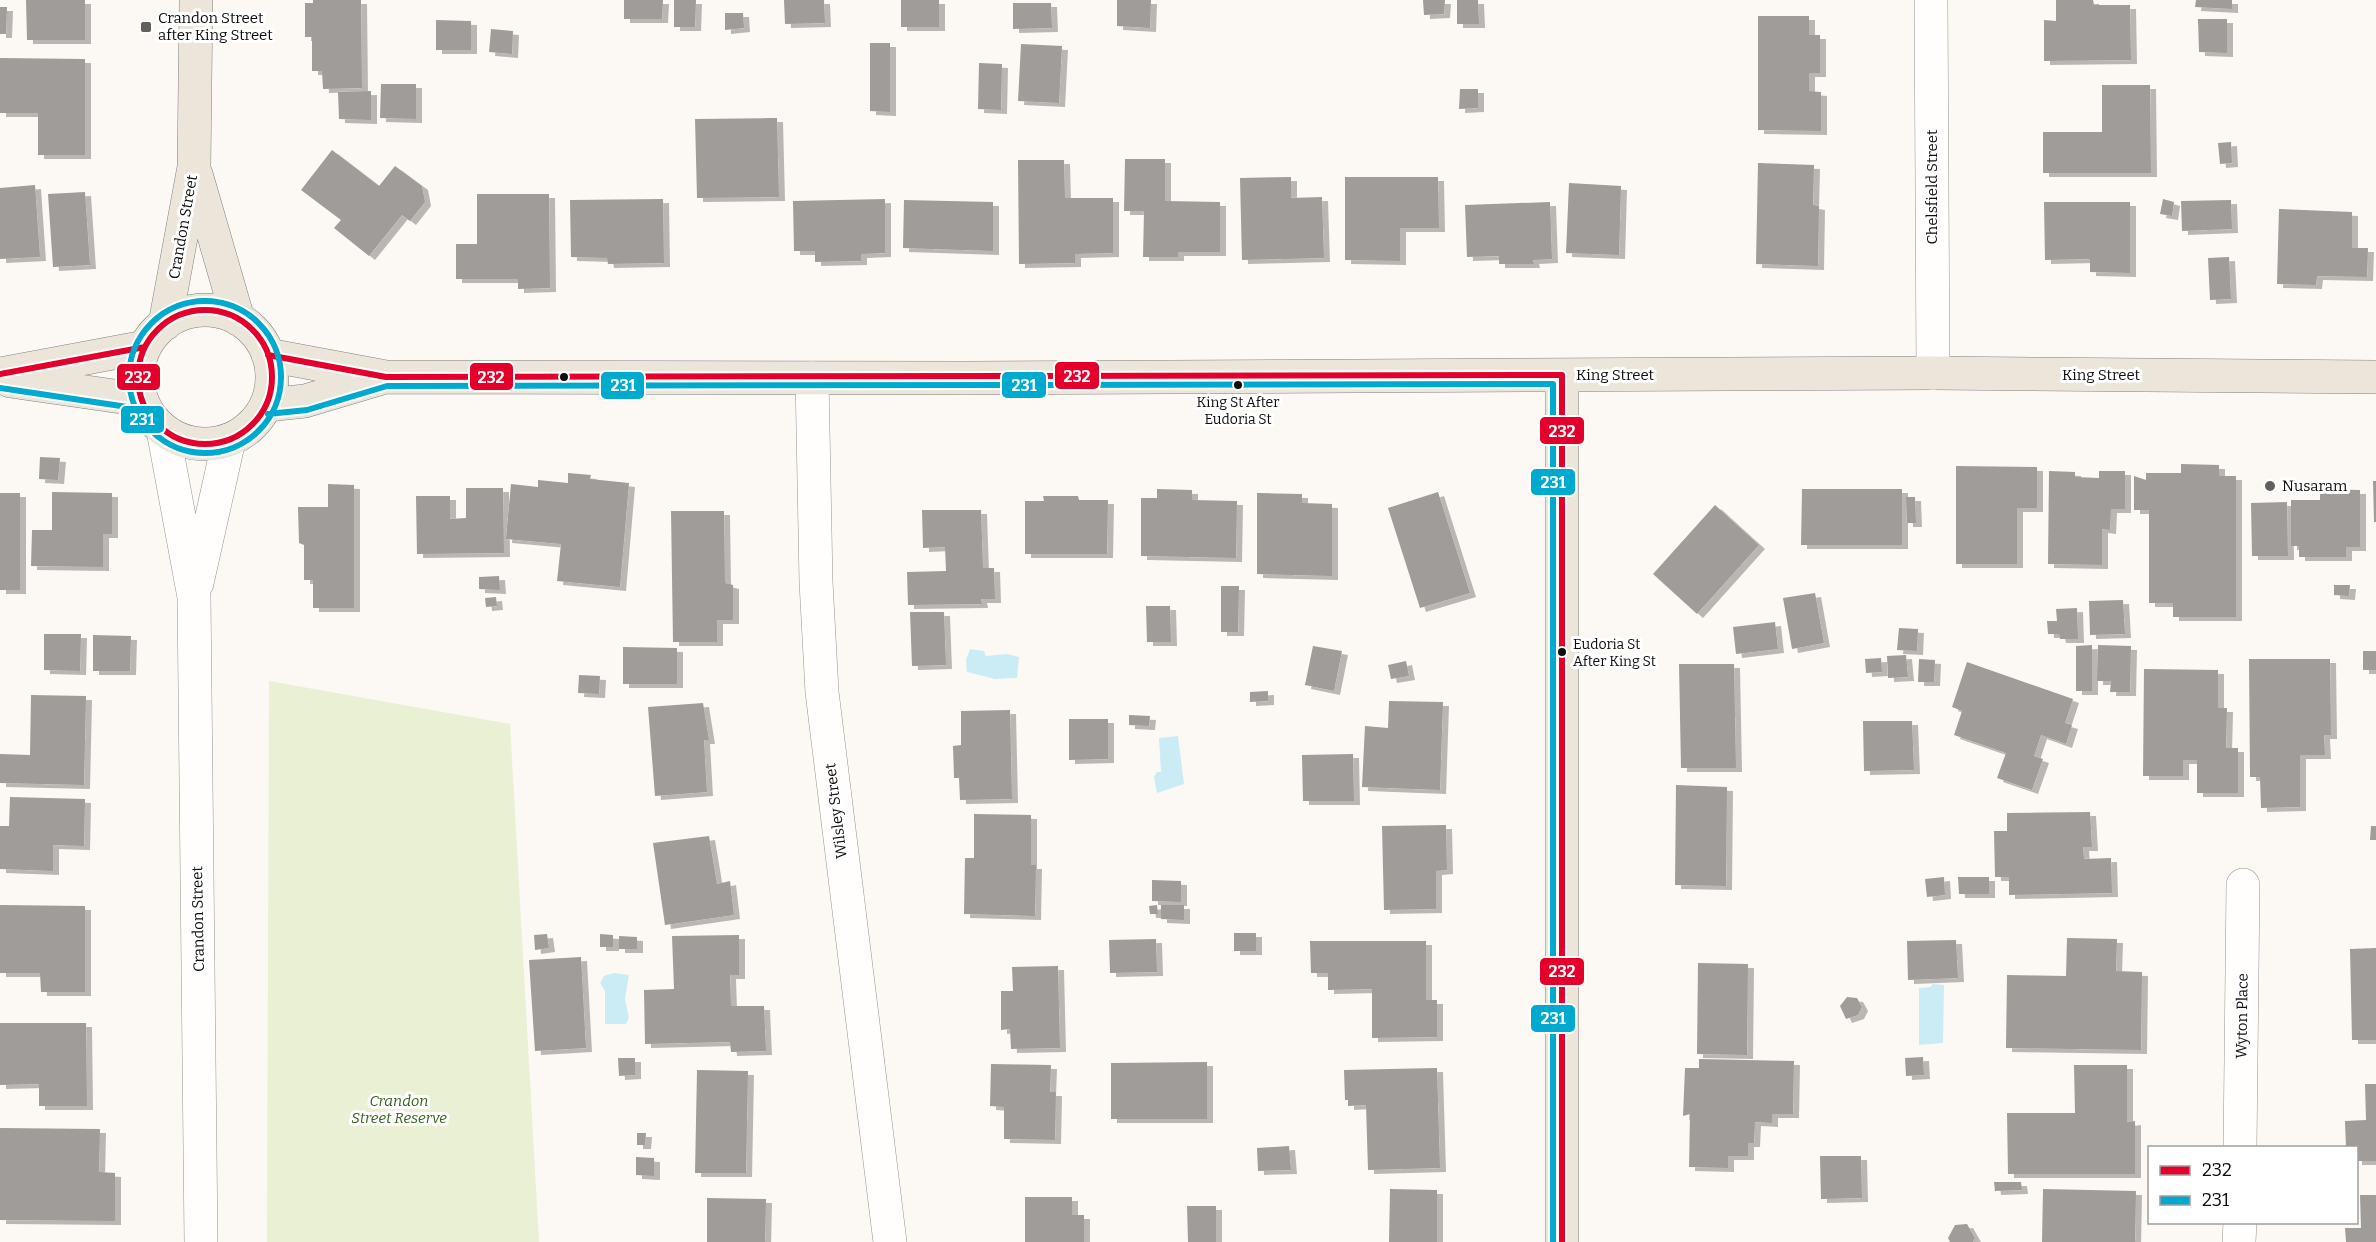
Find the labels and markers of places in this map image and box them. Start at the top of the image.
place label: Crandon Street after King Street [158,9,273,44]
marker: Crandon Street after King Street [139,20,153,34]
unlabelled marker [558,371,570,383]
marker: King St After Eudoria St [1232,379,1244,391]
place label: King St After Eudoria St [1197,394,1279,428]
place label: Nusaram [2282,477,2348,495]
marker: Nusaram [2263,479,2277,493]
place label: Eudoria St After King St [1573,636,1656,670]
marker: Eudoria St After King St [1556,646,1568,658]

